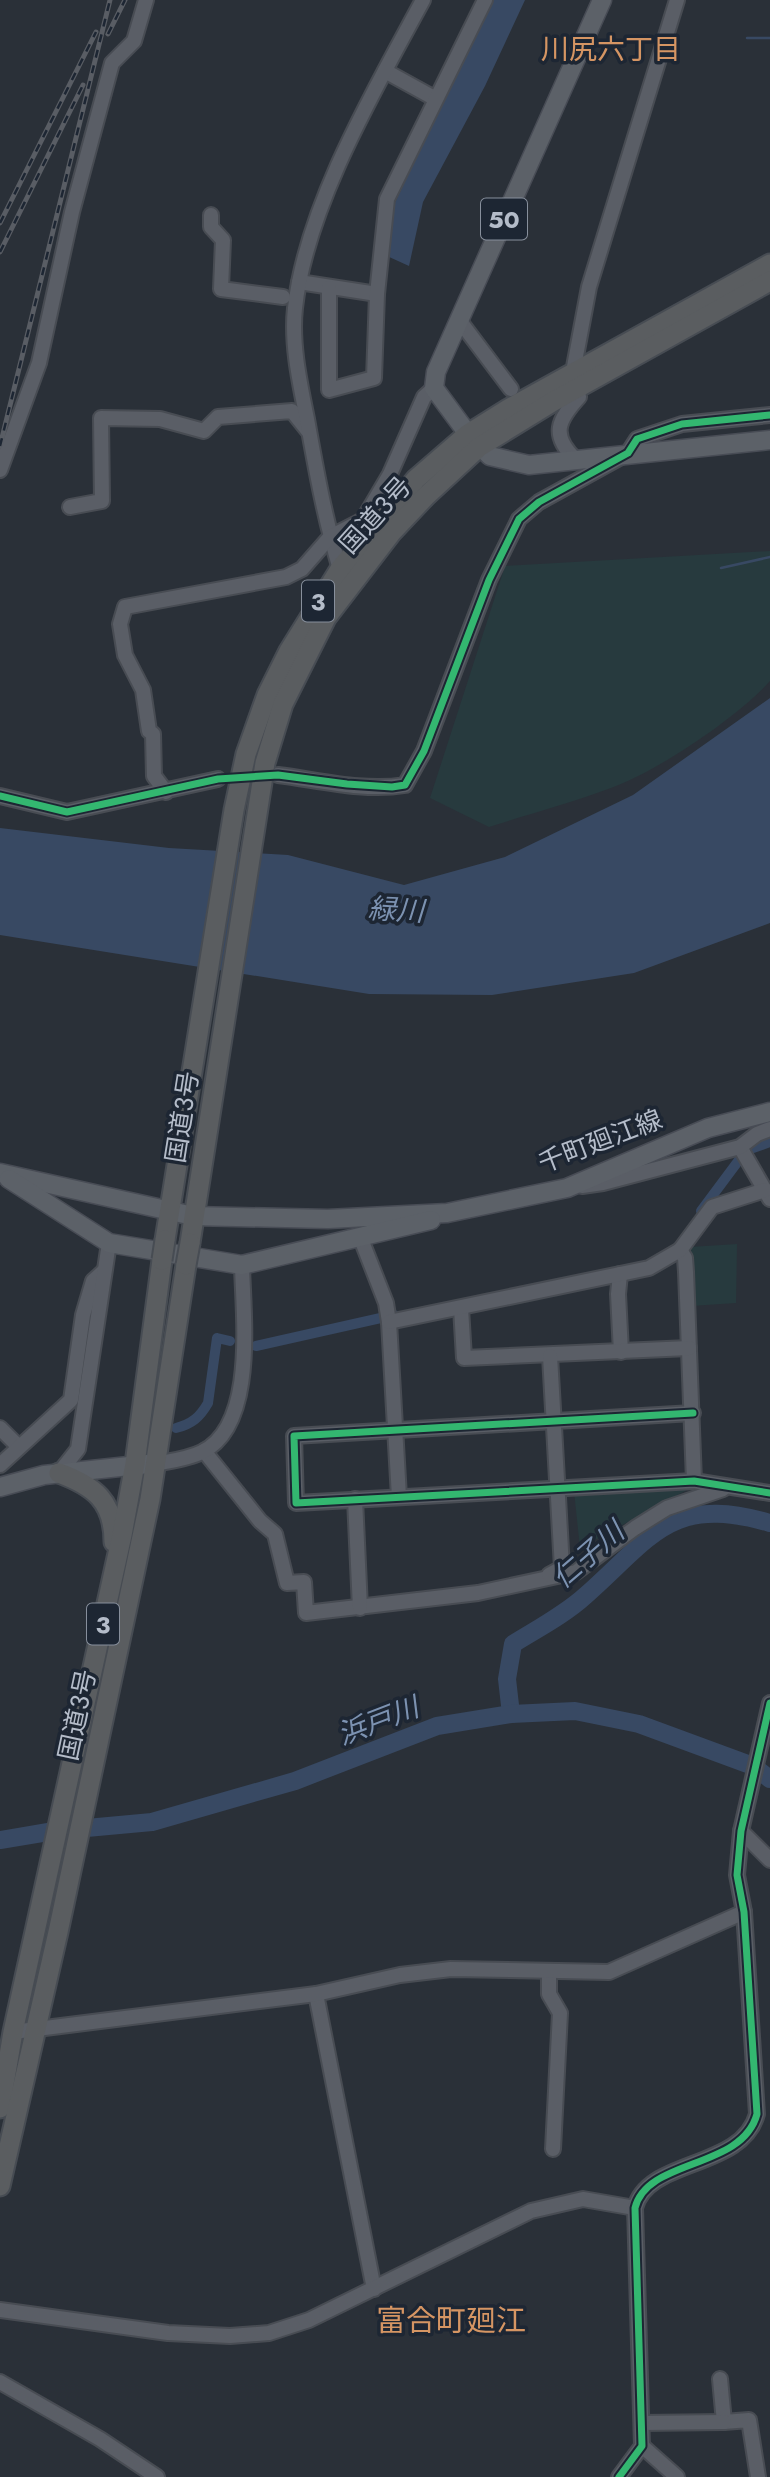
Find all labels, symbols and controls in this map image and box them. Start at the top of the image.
district label: 川尻六丁目 [541,29,681,70]
road number: 50 [481,198,527,240]
street label: 国道3号 [330,468,420,562]
road number: 3 [302,580,334,622]
water label: 緑川 [367,888,428,932]
street label: 国道3号 [156,1068,208,1166]
street label: 千町廻江線 [533,1100,667,1182]
water label: 仁子川 [543,1510,635,1598]
road number: 3 [87,1604,119,1644]
street label: 国道3号 [49,1666,105,1764]
water label: 浜戸川 [331,1686,427,1755]
district label: 富合町廻江 [376,2299,526,2342]

